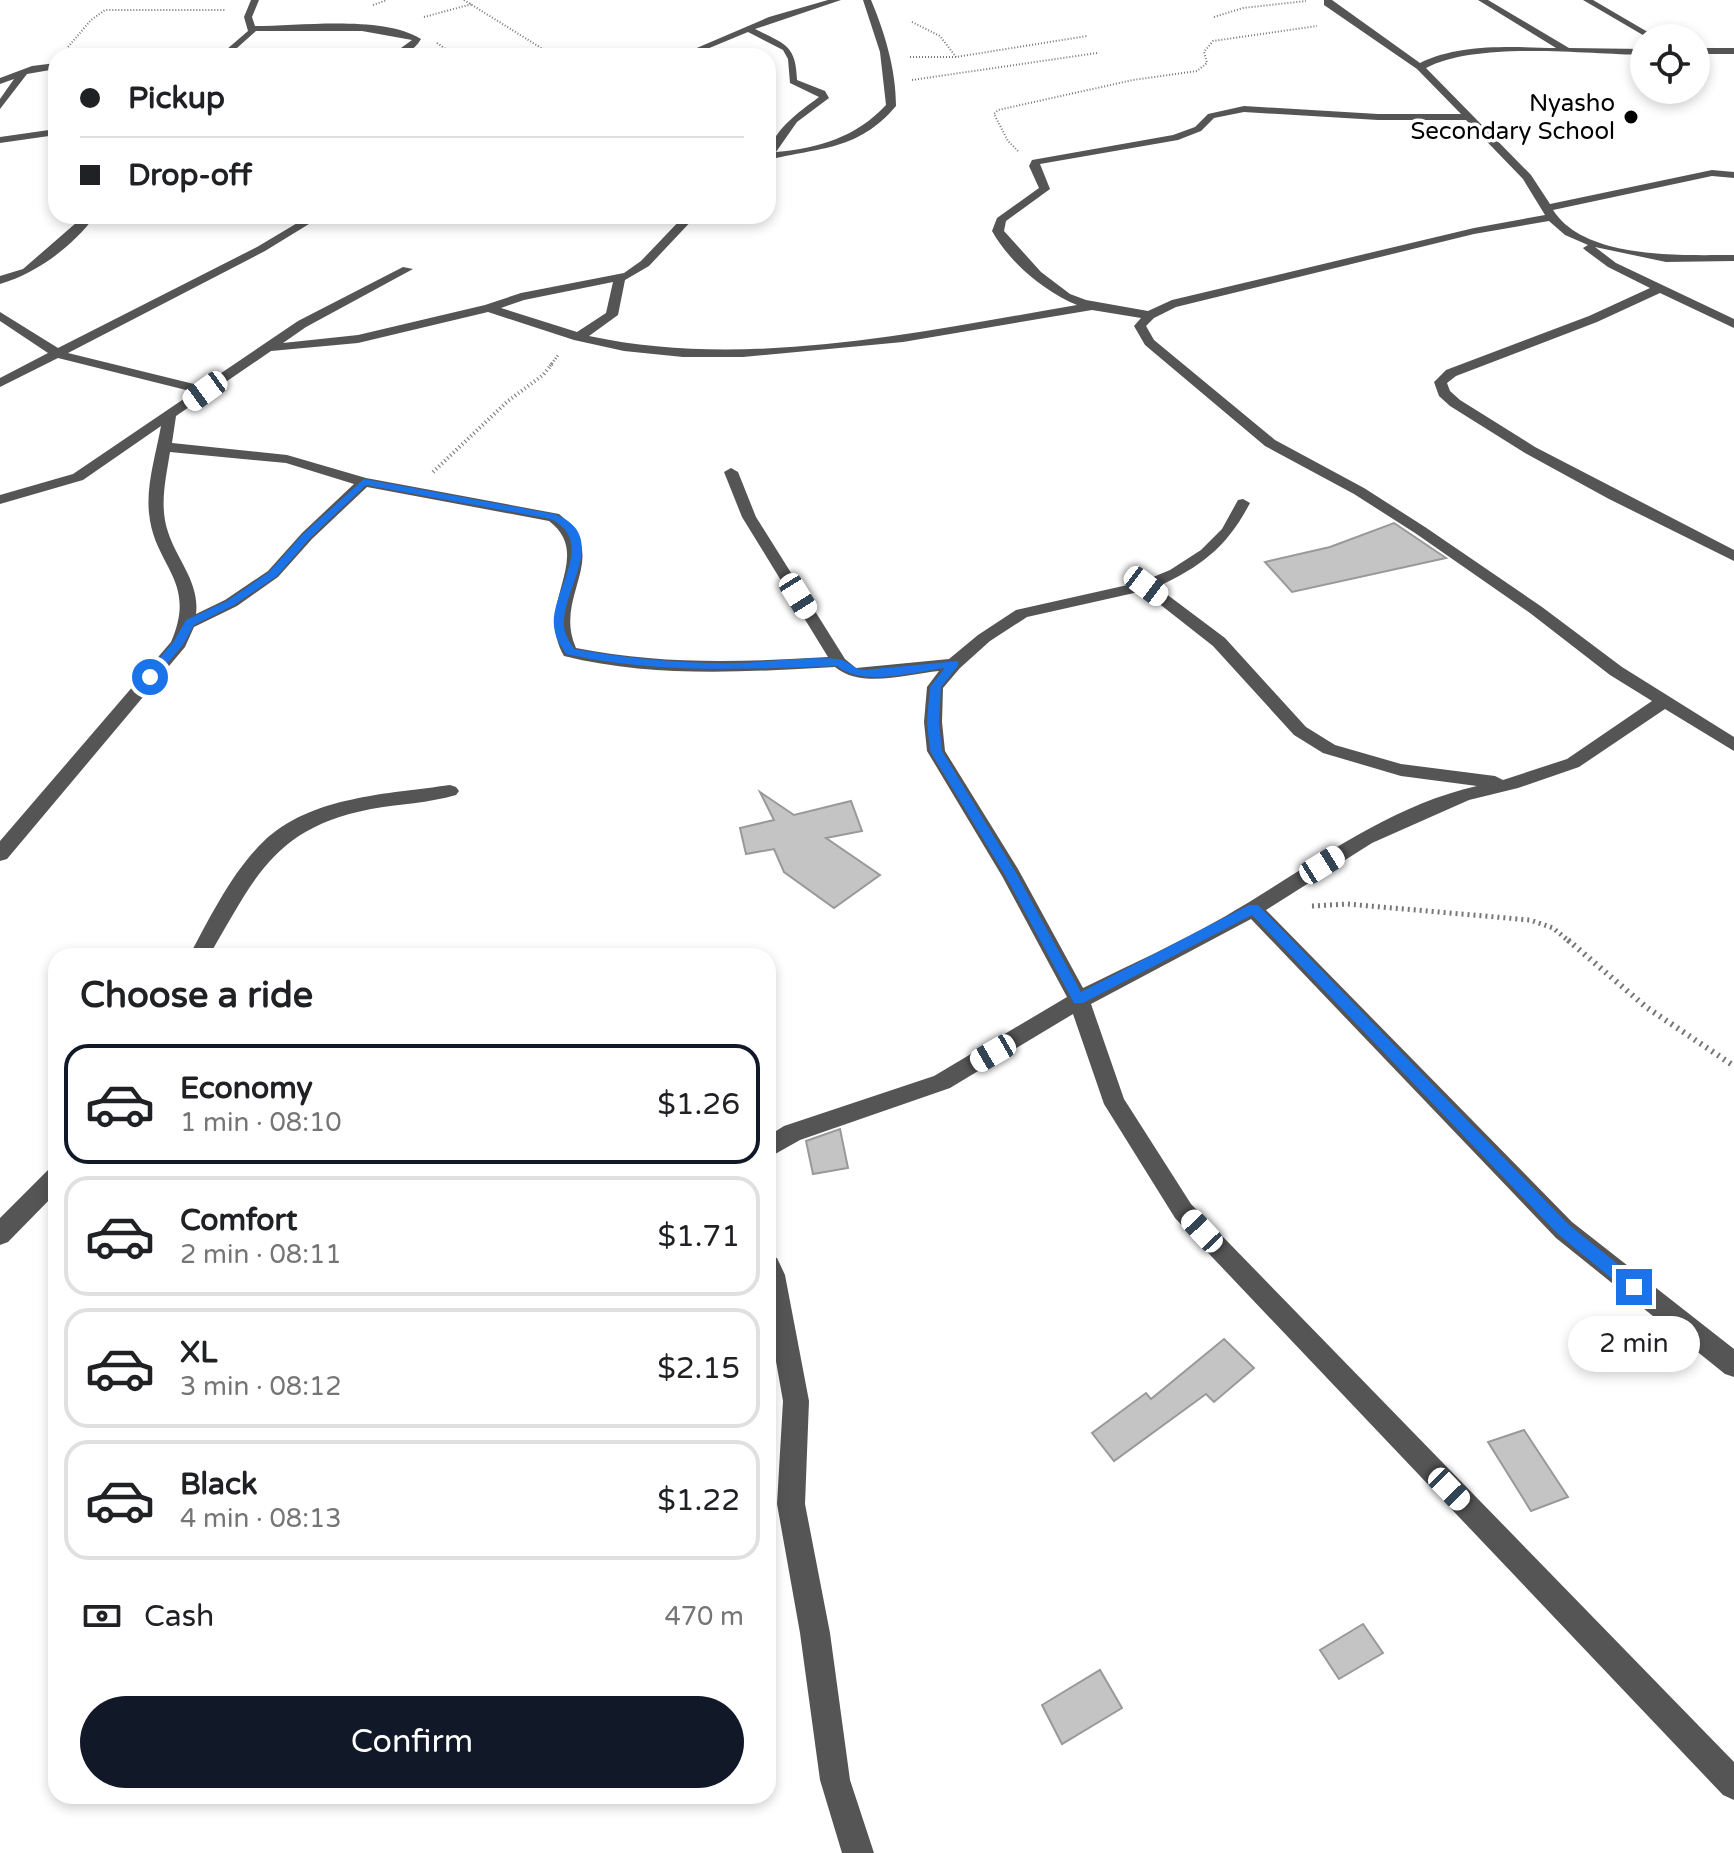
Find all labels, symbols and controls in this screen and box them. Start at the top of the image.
map controls [1630,24,1710,104]
button: locate [1630,24,1710,104]
text: Pickup [128,80,225,117]
place label: Nyasho Secondary School [1410,89,1615,146]
marker: Nyasho Secondary School [1622,108,1640,126]
text: Drop-off [128,157,252,194]
car [179,367,231,415]
car [1120,562,1172,610]
car [775,569,821,623]
route start [132,659,168,695]
car [1295,842,1349,888]
text: Choose a ride [80,974,313,1017]
car [966,1031,1020,1075]
icon: car [84,1068,156,1140]
text: Economy [180,1070,313,1107]
text: $1.26 [657,1086,740,1123]
text: 1 min · 08:10 [180,1107,342,1138]
icon: car [84,1200,156,1272]
text: Comfort [180,1202,298,1239]
car [1177,1205,1227,1257]
text: $1.71 [658,1218,740,1255]
text: 2 min · 08:11 [180,1239,342,1270]
route end [1616,1269,1652,1305]
callout: 2 min [1568,1315,1700,1371]
text: 2 min [1599,1328,1669,1359]
icon: car [84,1332,156,1404]
text: XL [180,1334,217,1371]
text: $2.15 [657,1350,740,1387]
text: 3 min · 08:12 [180,1371,342,1402]
car [1424,1463,1474,1515]
icon: car [84,1464,156,1536]
text: Black [180,1466,257,1503]
text: $1.22 [657,1482,740,1519]
text: 4 min · 08:13 [180,1503,342,1534]
icon: cash [80,1594,124,1638]
text: Cash [144,1598,214,1635]
text: 470 m [664,1601,744,1632]
button: Confirm [80,1696,744,1788]

